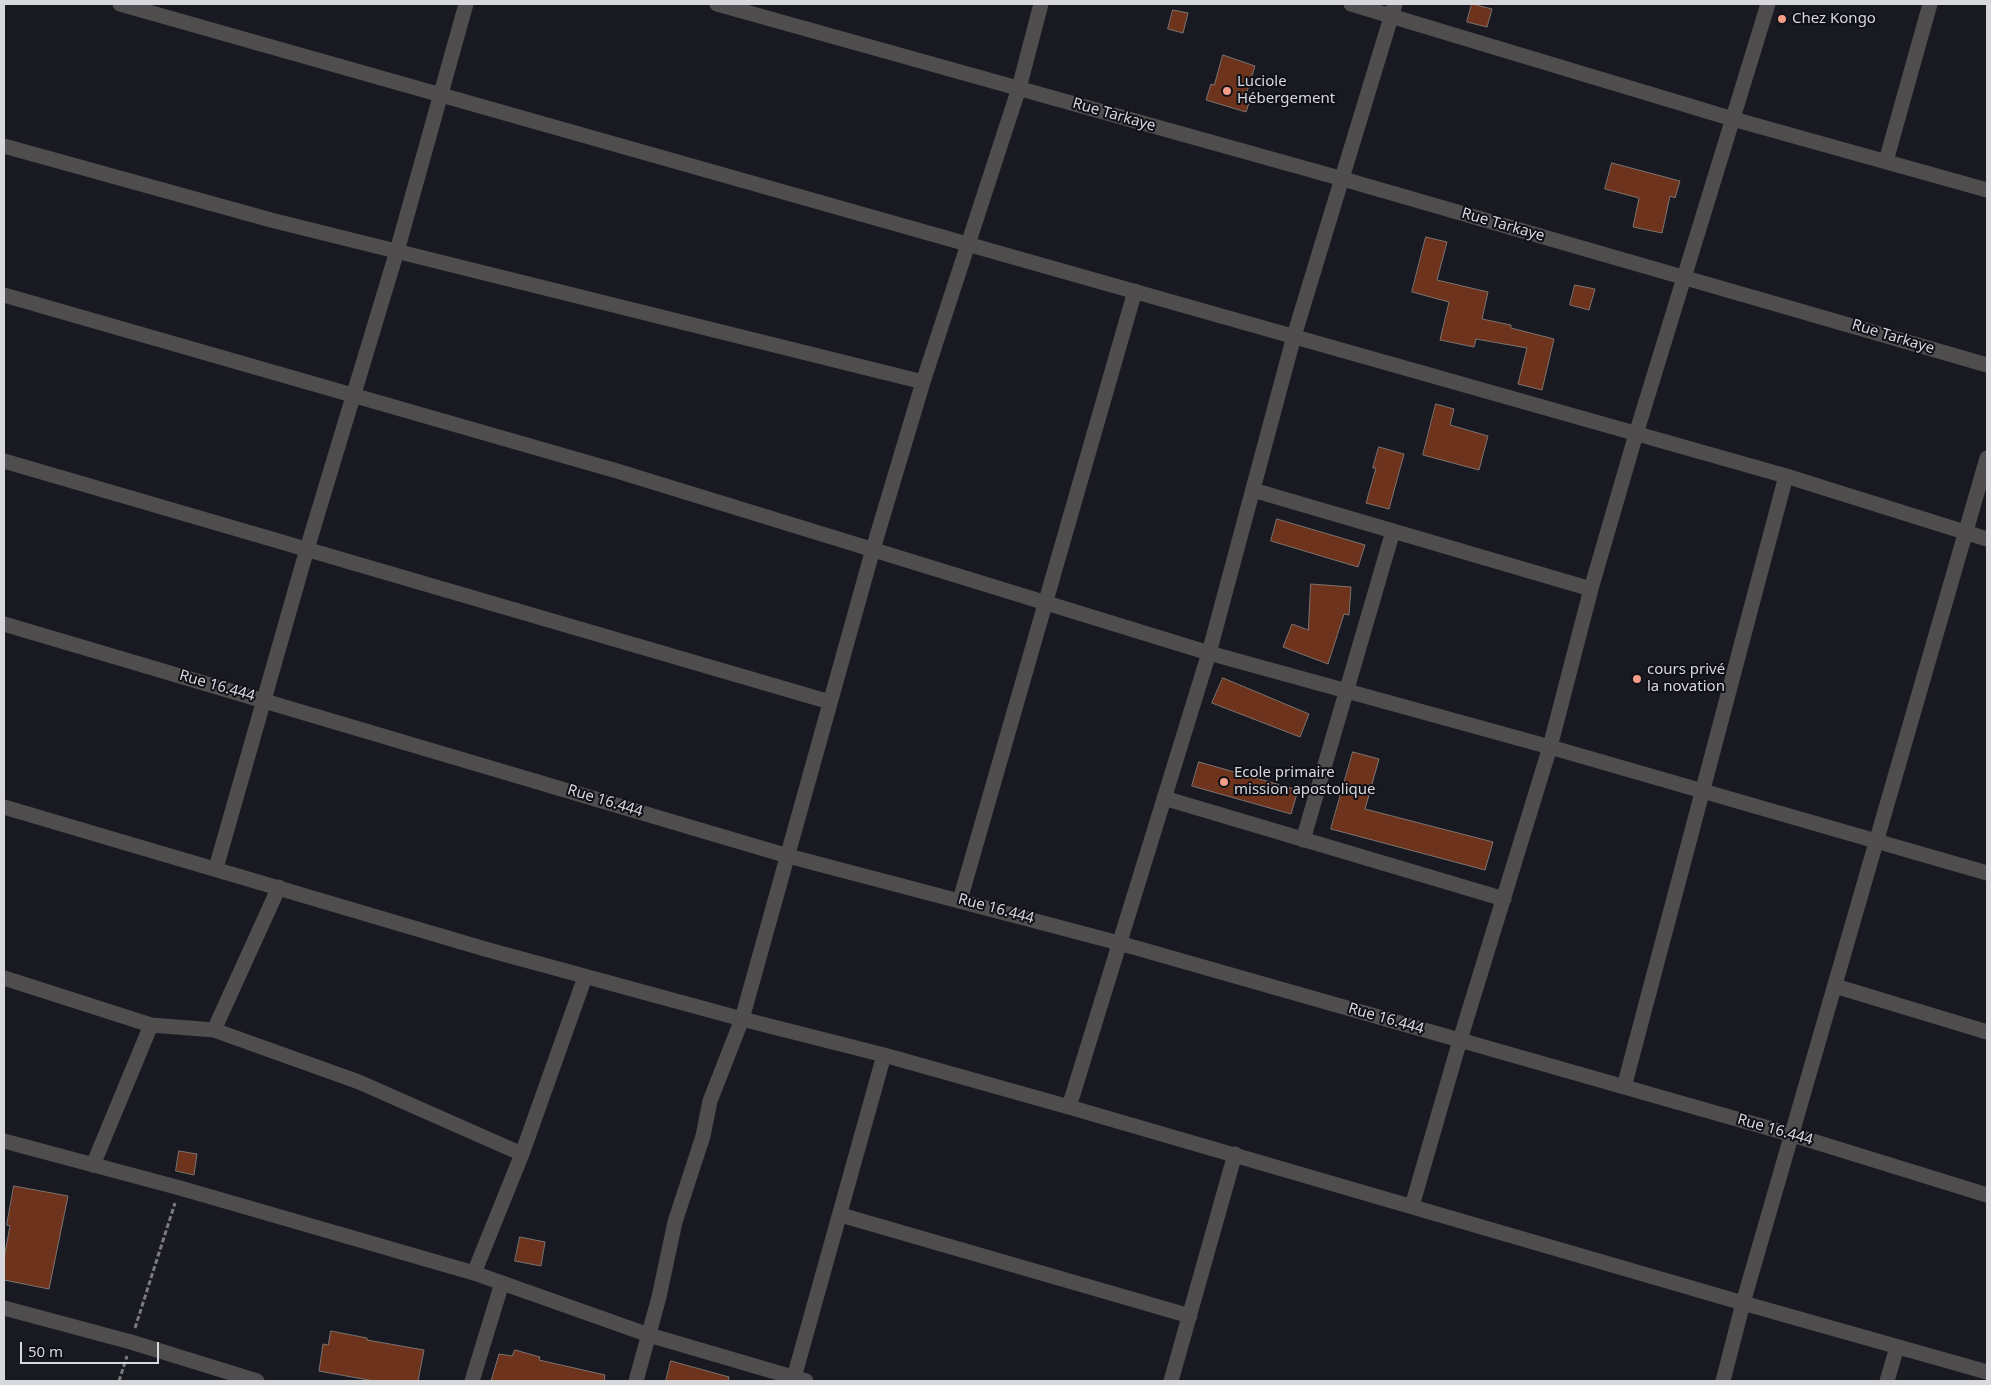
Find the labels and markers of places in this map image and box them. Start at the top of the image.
place label: Chez Kongo [1792,10,1876,28]
marker: Chez Kongo [1776,13,1788,25]
place label: Luciole Hébergement [1237,73,1335,108]
marker: Luciole Hébergement [1221,85,1233,97]
place label: cours privé la novation [1647,661,1725,696]
marker: cours privé la novation [1631,673,1643,685]
place label: Ecole primaire mission apostolique [1234,764,1375,799]
marker: Ecole primaire mission apostolique [1218,776,1230,788]

